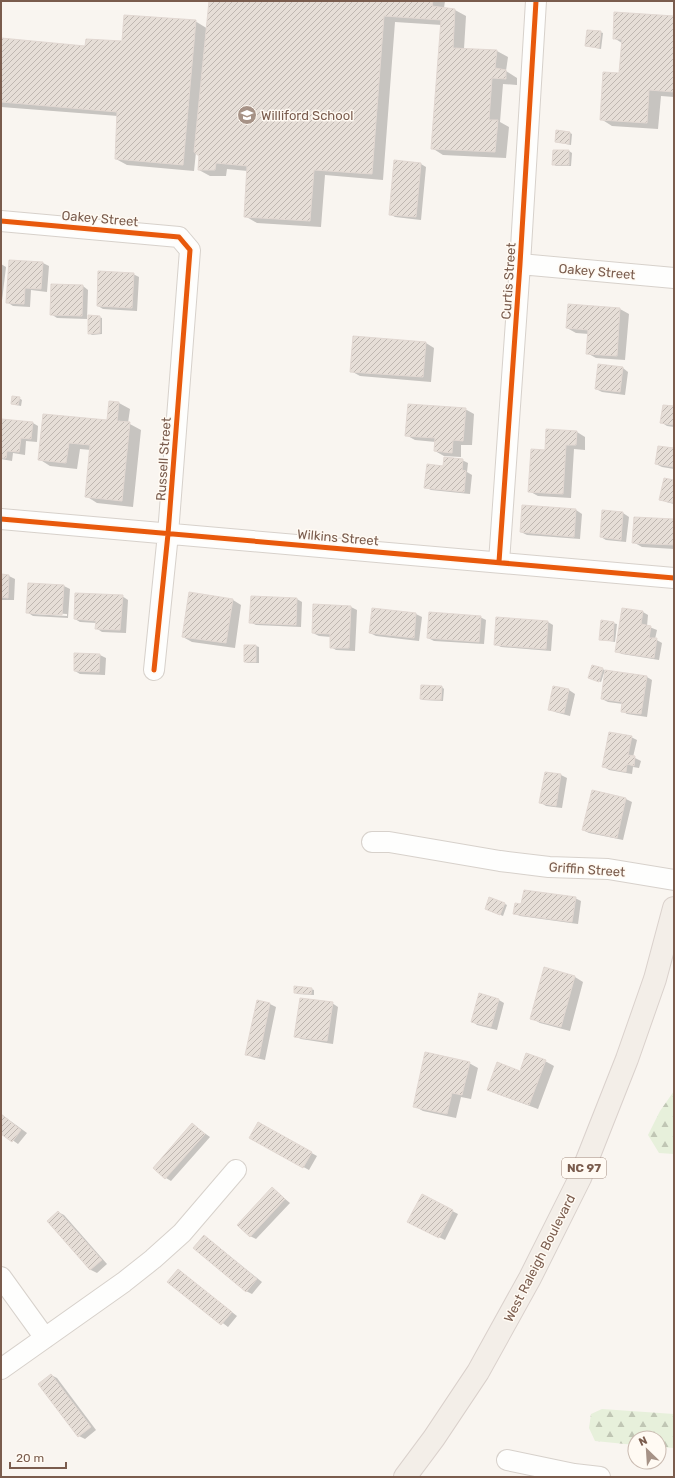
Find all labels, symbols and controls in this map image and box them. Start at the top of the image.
school or university icon: Williford School [236,104,258,126]
place label: Williford School [261,108,353,123]
street label: Oakey Street [61,208,139,229]
street label: Curtis Street [498,242,519,320]
street label: Oakey Street [558,261,636,282]
street label: Russell Street [153,417,174,501]
street label: Wilkins Street [297,526,379,549]
street label: Griffin Street [548,859,626,880]
road number: NC 97 [562,1158,606,1178]
street label: West Raleigh Boulevard [501,1192,579,1325]
north arrow [627,1430,667,1470]
text: N [637,1434,649,1449]
scale bar [10,1444,66,1470]
text: 20 m [16,1451,44,1465]

